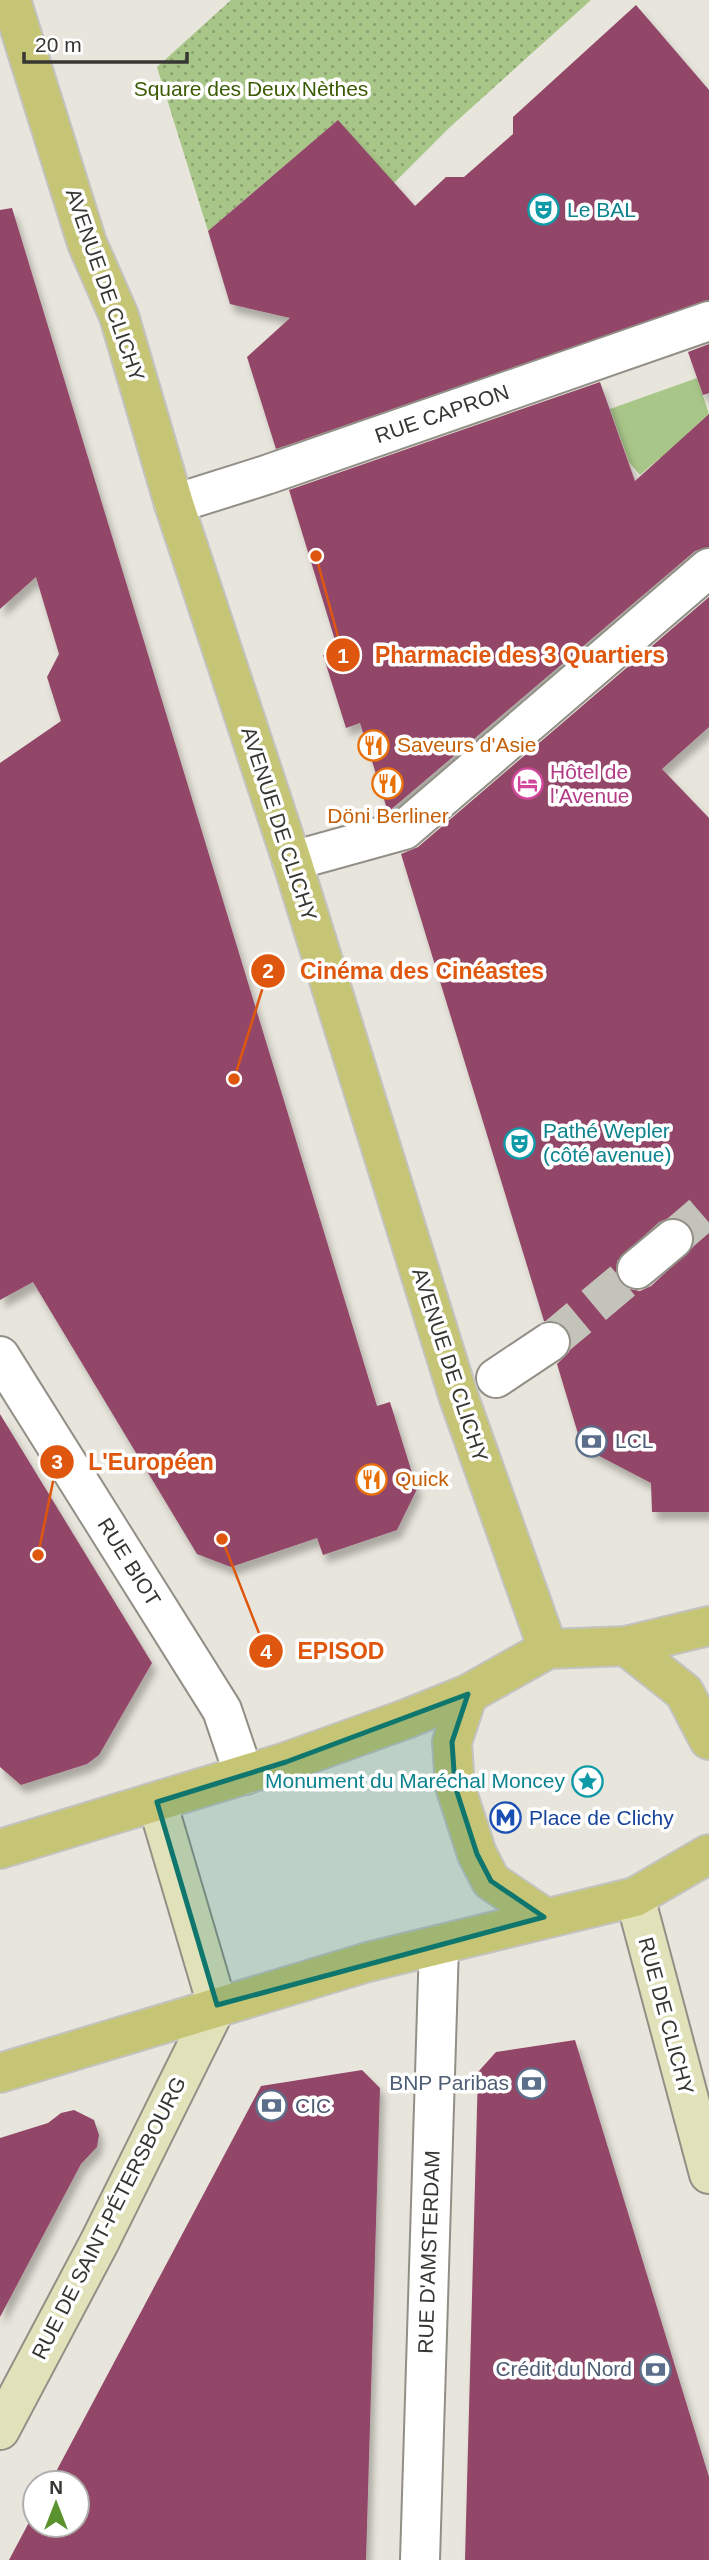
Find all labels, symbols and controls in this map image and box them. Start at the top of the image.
scale bar [24,21,187,65]
text: 20 m [35,33,82,56]
park label: Square des Deux Nèthes [134,77,368,100]
street label: AVENUE DE CLICHY [62,185,149,384]
theatre icon: Le BAL [527,193,561,227]
place label: Le BAL [567,198,636,221]
street label: RUE CAPRON [372,380,512,447]
callout: Pharmacie des 3 Quartiers [325,633,679,677]
text: Pharmacie des 3 Quartiers [375,642,665,668]
text: 1 [337,644,349,667]
street label: AVENUE DE CLICHY [237,724,322,924]
restaurant icon: Saveurs d'Asie [357,728,391,762]
place label: Saveurs d'Asie [397,733,536,756]
place label: Hôtel de l'Avenue [550,760,630,807]
restaurant icon: Döni Berliner [371,767,405,801]
hotel icon: Hôtel de l'Avenue [510,767,544,801]
place label: Döni Berliner [327,804,449,827]
callout: Cinéma des Cinéastes [251,949,558,993]
text: Cinéma des Cinéastes [300,958,544,984]
text: 2 [262,959,274,982]
place label: Pathé Wepler (côté avenue) [543,1119,671,1166]
theatre icon: Pathé Wepler (côté avenue) [503,1126,537,1160]
street label: AVENUE DE CLICHY [408,1265,493,1465]
bank icon: LCL [575,1424,609,1458]
place label: LCL [615,1429,654,1452]
callout: L'Européen [39,1440,228,1484]
text: L'Européen [88,1449,214,1475]
text: 3 [51,1450,63,1473]
restaurant icon: Quick [355,1462,389,1496]
place label: Quick [395,1467,449,1490]
street label: RUE BIOT [93,1514,166,1610]
callout: EPISOD [248,1629,398,1673]
text: EPISOD [298,1638,384,1664]
text: 4 [260,1640,272,1663]
place icon: Monument du Maréchal Moncey [571,1764,605,1798]
place label: Monument du Maréchal Moncey [265,1769,565,1792]
metro station icon: Place de Clichy [489,1801,523,1835]
place label: Place de Clichy [529,1806,674,1829]
street label: RUE DE CLICHY [634,1935,699,2097]
bank icon: BNP Paribas [515,2066,549,2100]
place label: BNP Paribas [389,2071,509,2094]
street label: RUE DE SAINT-PÉTERSBOURG [27,2073,190,2363]
bank icon: CIC [255,2089,289,2123]
place label: CIC [295,2094,331,2117]
street label: RUE D'AMSTERDAM [413,2150,444,2354]
bank icon: Crédit du Nord [638,2352,672,2386]
place label: Crédit du Nord [495,2357,632,2380]
north arrow [21,2469,91,2539]
text: N [49,2477,63,2498]

